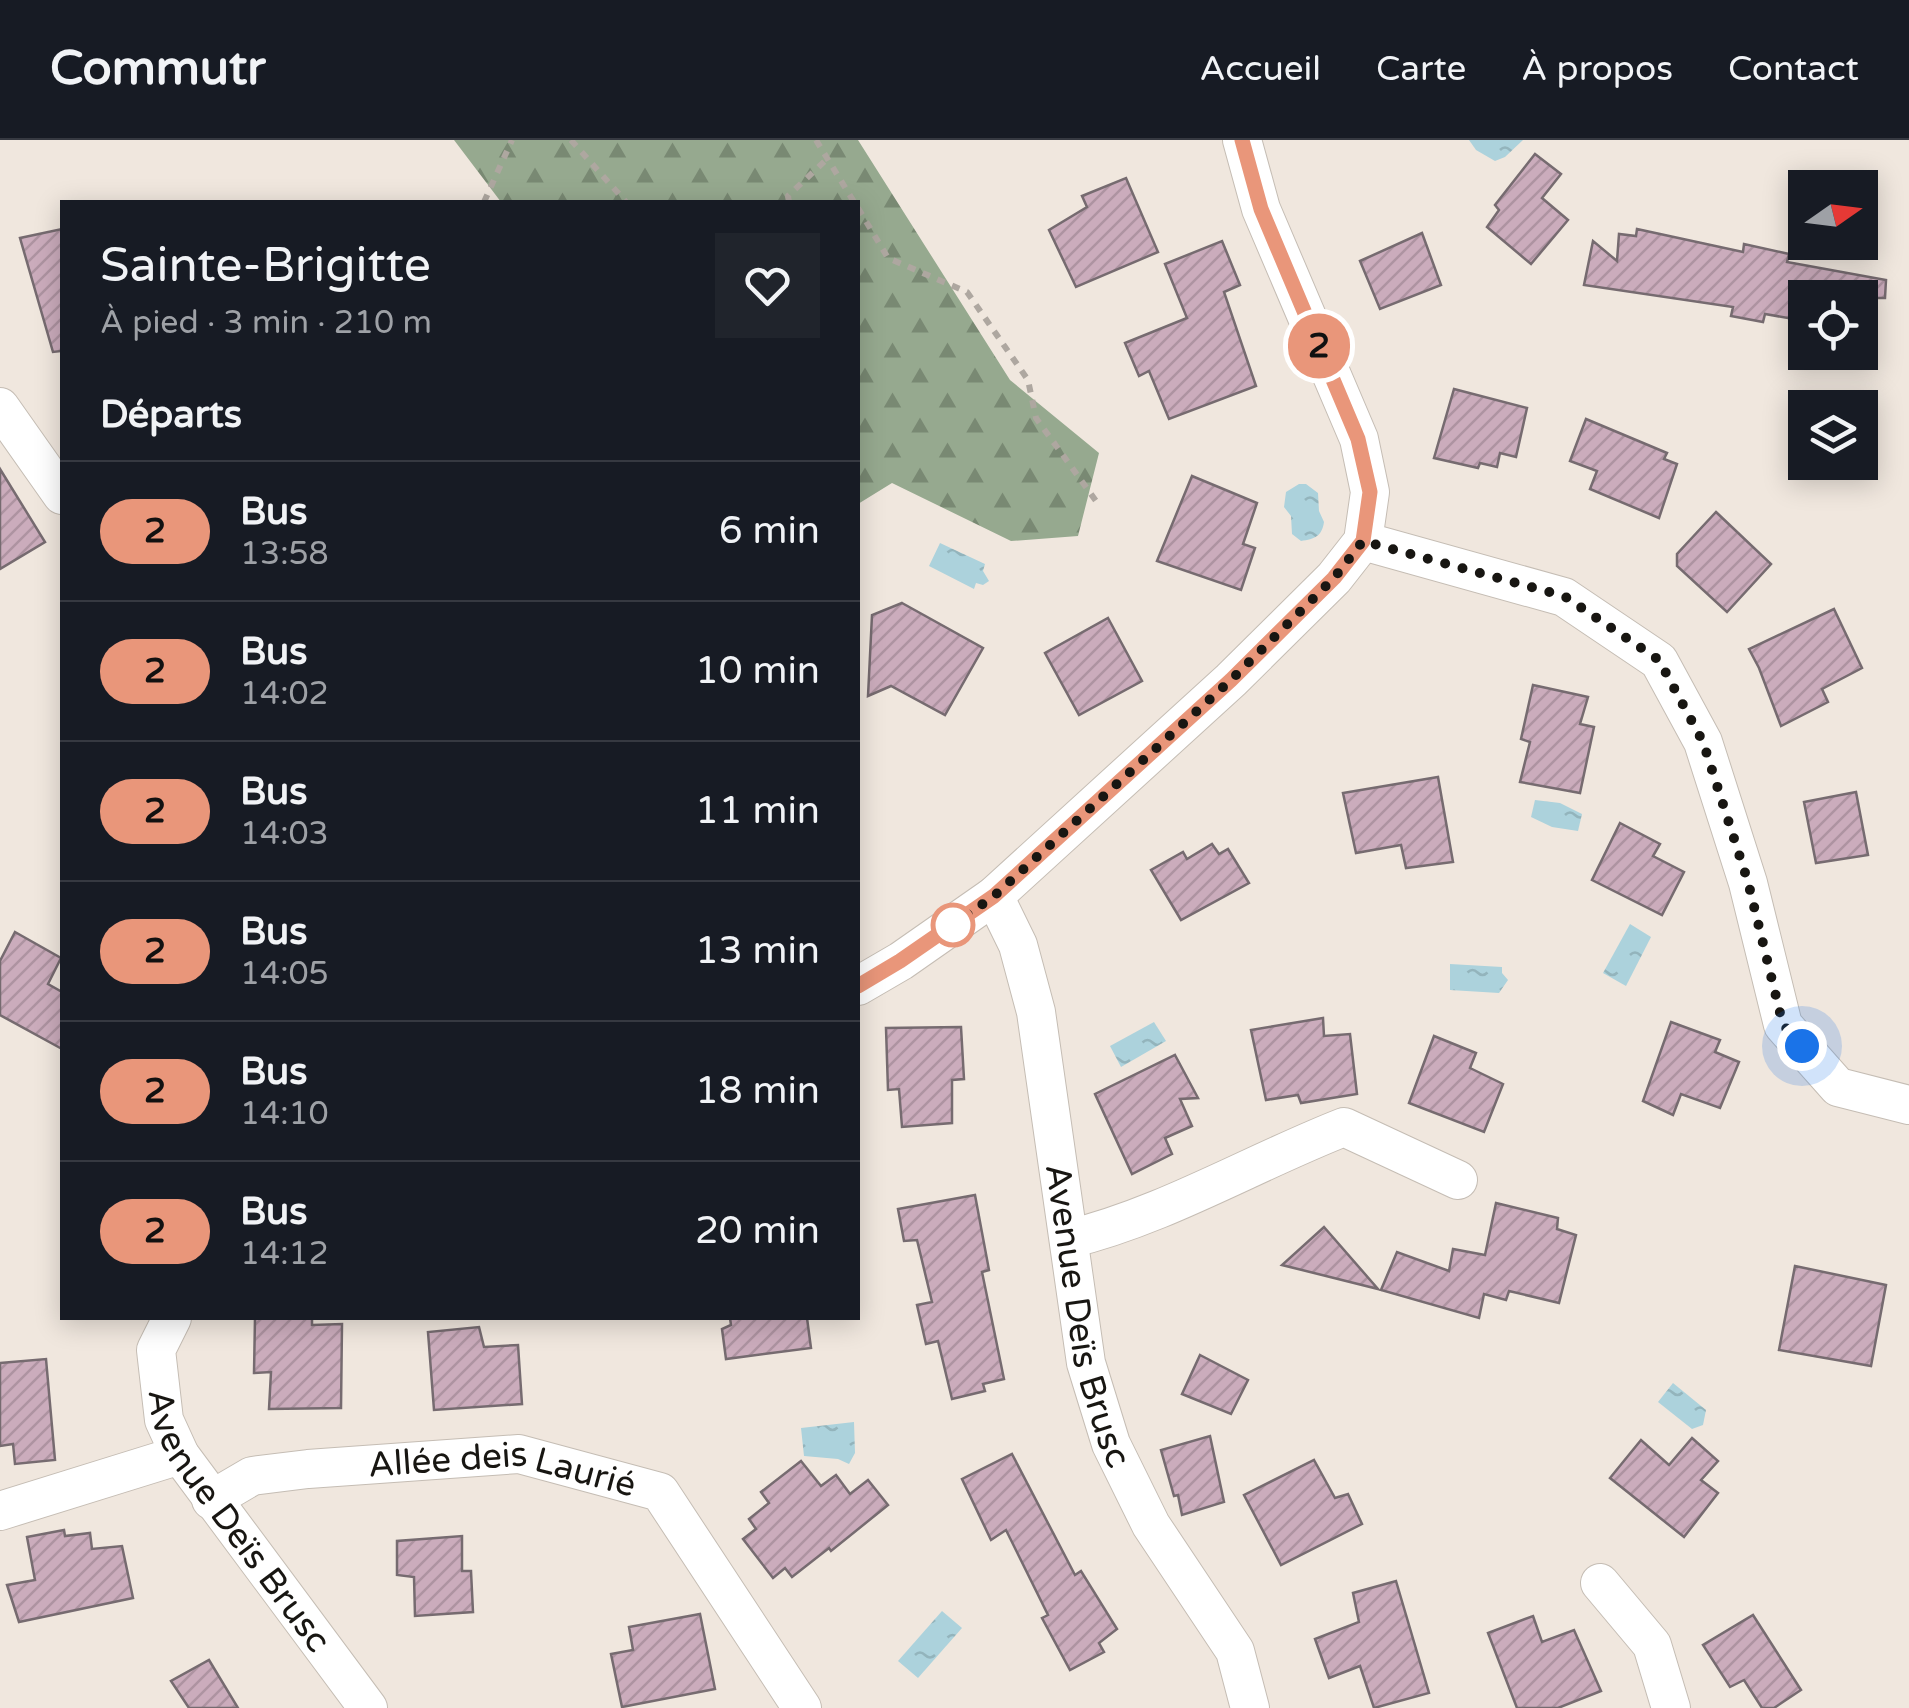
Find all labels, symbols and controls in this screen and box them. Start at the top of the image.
text: Commutr [50,40,266,98]
text: Accueil [1200,48,1321,90]
text: Carte [1376,48,1466,90]
text: À propos [1521,48,1673,90]
text: Contact [1728,48,1859,90]
north arrow [1788,170,1878,260]
map controls [1788,170,1878,480]
button: heart [715,233,820,338]
text: Sainte-Brigitte [100,237,431,295]
button: locate [1788,280,1878,370]
text: À pied · 3 min · 210 m [100,304,432,342]
line badge: 2 [1286,314,1352,378]
text: 2 [1308,325,1330,367]
button: layers [1788,390,1878,480]
text: Départs [100,392,242,438]
text: Bus [240,489,307,535]
text: 6 min [719,508,820,554]
text: 2 [144,510,166,552]
text: 13:58 [240,535,329,573]
text: Bus [240,629,307,675]
text: 10 min [695,648,820,694]
text: 2 [144,650,166,692]
text: 14:02 [240,675,329,713]
text: Bus [240,769,307,815]
text: 11 min [695,788,820,834]
text: 2 [144,790,166,832]
text: 14:03 [240,815,329,853]
unlabelled marker [932,904,974,946]
text: Bus [240,909,307,955]
text: 13 min [695,928,820,974]
text: 2 [144,930,166,972]
text: 14:05 [240,955,329,993]
your location [1777,1021,1827,1071]
text: Bus [240,1049,307,1095]
text: 18 min [695,1068,820,1114]
text: 2 [144,1070,166,1112]
text: 14:10 [240,1095,329,1133]
street label: Avenue Deïs Brusc [1036,1161,1139,1474]
text: Bus [240,1189,307,1235]
text: 20 min [695,1208,820,1254]
text: 2 [144,1210,166,1252]
text: 14:12 [240,1235,329,1273]
street label: Avenue Deïs Brusc [139,1387,339,1660]
street label: Allée deis Laurié [367,1433,640,1507]

